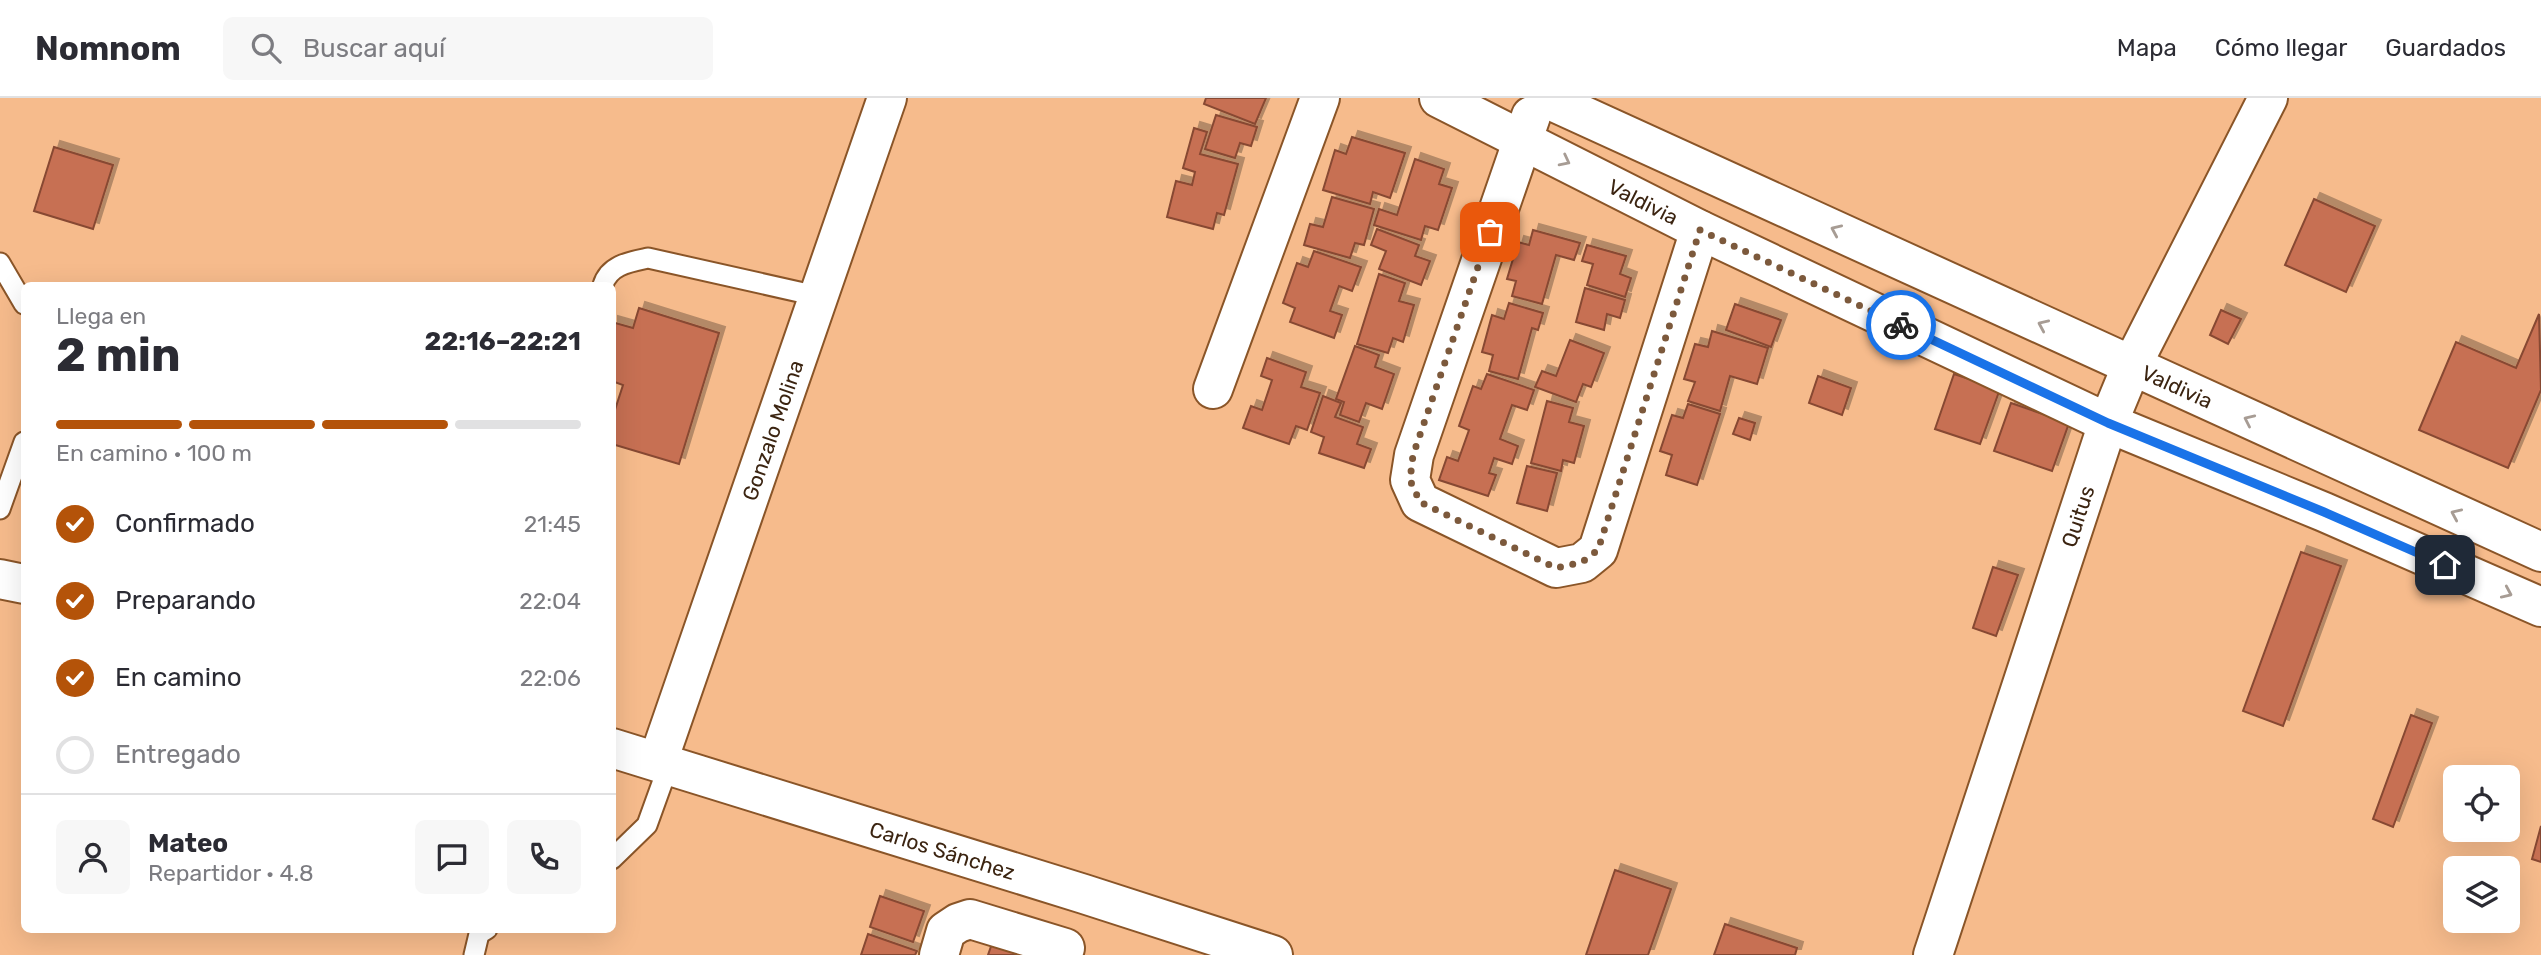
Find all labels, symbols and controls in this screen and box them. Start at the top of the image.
search box [223,17,713,80]
text: Nomnom [35,29,181,68]
icon: search [247,29,285,67]
text: Buscar aquí [303,33,445,64]
text: Mapa [2117,34,2177,62]
text: Cómo llegar [2215,34,2347,62]
text: Guardados [2385,34,2506,62]
one-way arrow [1558,153,1570,167]
street label: Valdivia [1604,173,1683,229]
pin [1460,202,1520,262]
icon: bag [1471,213,1509,251]
one-way arrow [1831,224,1843,238]
courier [1866,290,1936,360]
text: Llega en [56,302,146,330]
icon: bike [1882,306,1920,344]
one-way arrow [2038,319,2050,333]
text: 22:16–22:21 [424,326,581,357]
text: 2 min [56,328,181,383]
street label: Gonzalo Molina [736,357,808,504]
street label: Valdivia [2138,359,2217,413]
one-way arrow [2244,414,2256,428]
text: En camino · 100 m [56,439,252,467]
street label: Quitus [2056,482,2099,550]
icon: check [56,505,94,543]
text: Confirmado [115,508,255,539]
one-way arrow [2451,508,2463,522]
text: 21:45 [524,510,581,538]
pin [2415,535,2475,595]
icon: home [2426,546,2464,584]
icon: check [56,582,94,620]
one-way arrow [2500,584,2512,598]
text: Preparando [115,585,256,616]
text: 22:04 [519,587,581,615]
icon: check [56,659,94,697]
text: En camino [115,662,242,693]
text: 22:06 [520,664,581,692]
text: Entregado [115,739,241,770]
map controls [2443,765,2520,933]
button: locate [2443,765,2520,842]
street label: Carlos Sánchez [867,816,1018,884]
button: person [56,820,130,894]
button: chat [415,820,489,894]
button: phone [507,820,581,894]
text: Mateo [148,828,228,859]
button: layers [2443,856,2520,933]
text: Repartidor · 4.8 [148,859,314,887]

